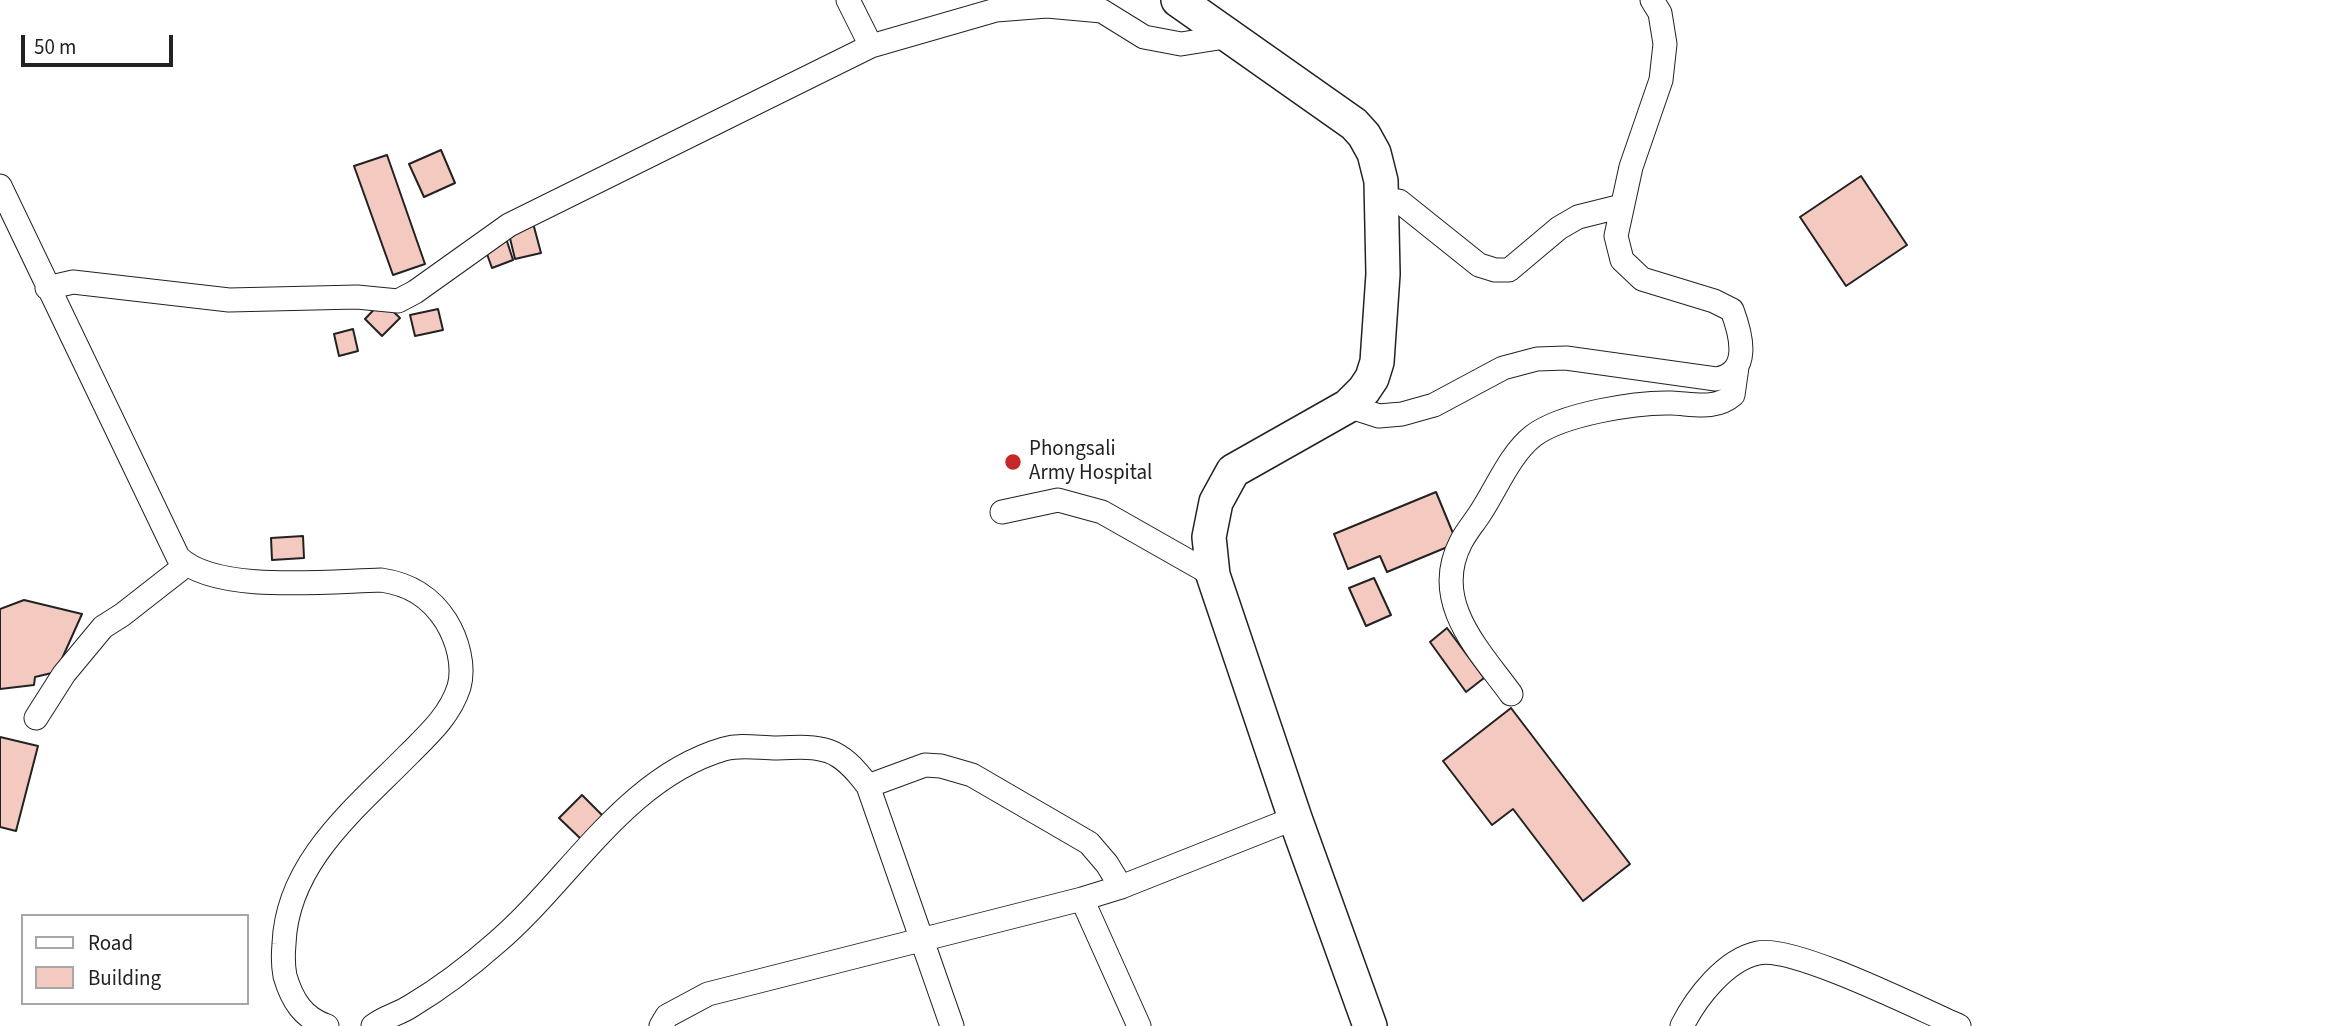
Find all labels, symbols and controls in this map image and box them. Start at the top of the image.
scale bar [24,21,177,65]
text: 50 m [34,32,76,62]
place label: Phongsali Army Hospital [1029,437,1152,487]
marker: Phongsali Army Hospital [1003,452,1023,472]
legend [21,914,248,1005]
text: Road [88,928,133,958]
text: Building [88,963,161,993]

